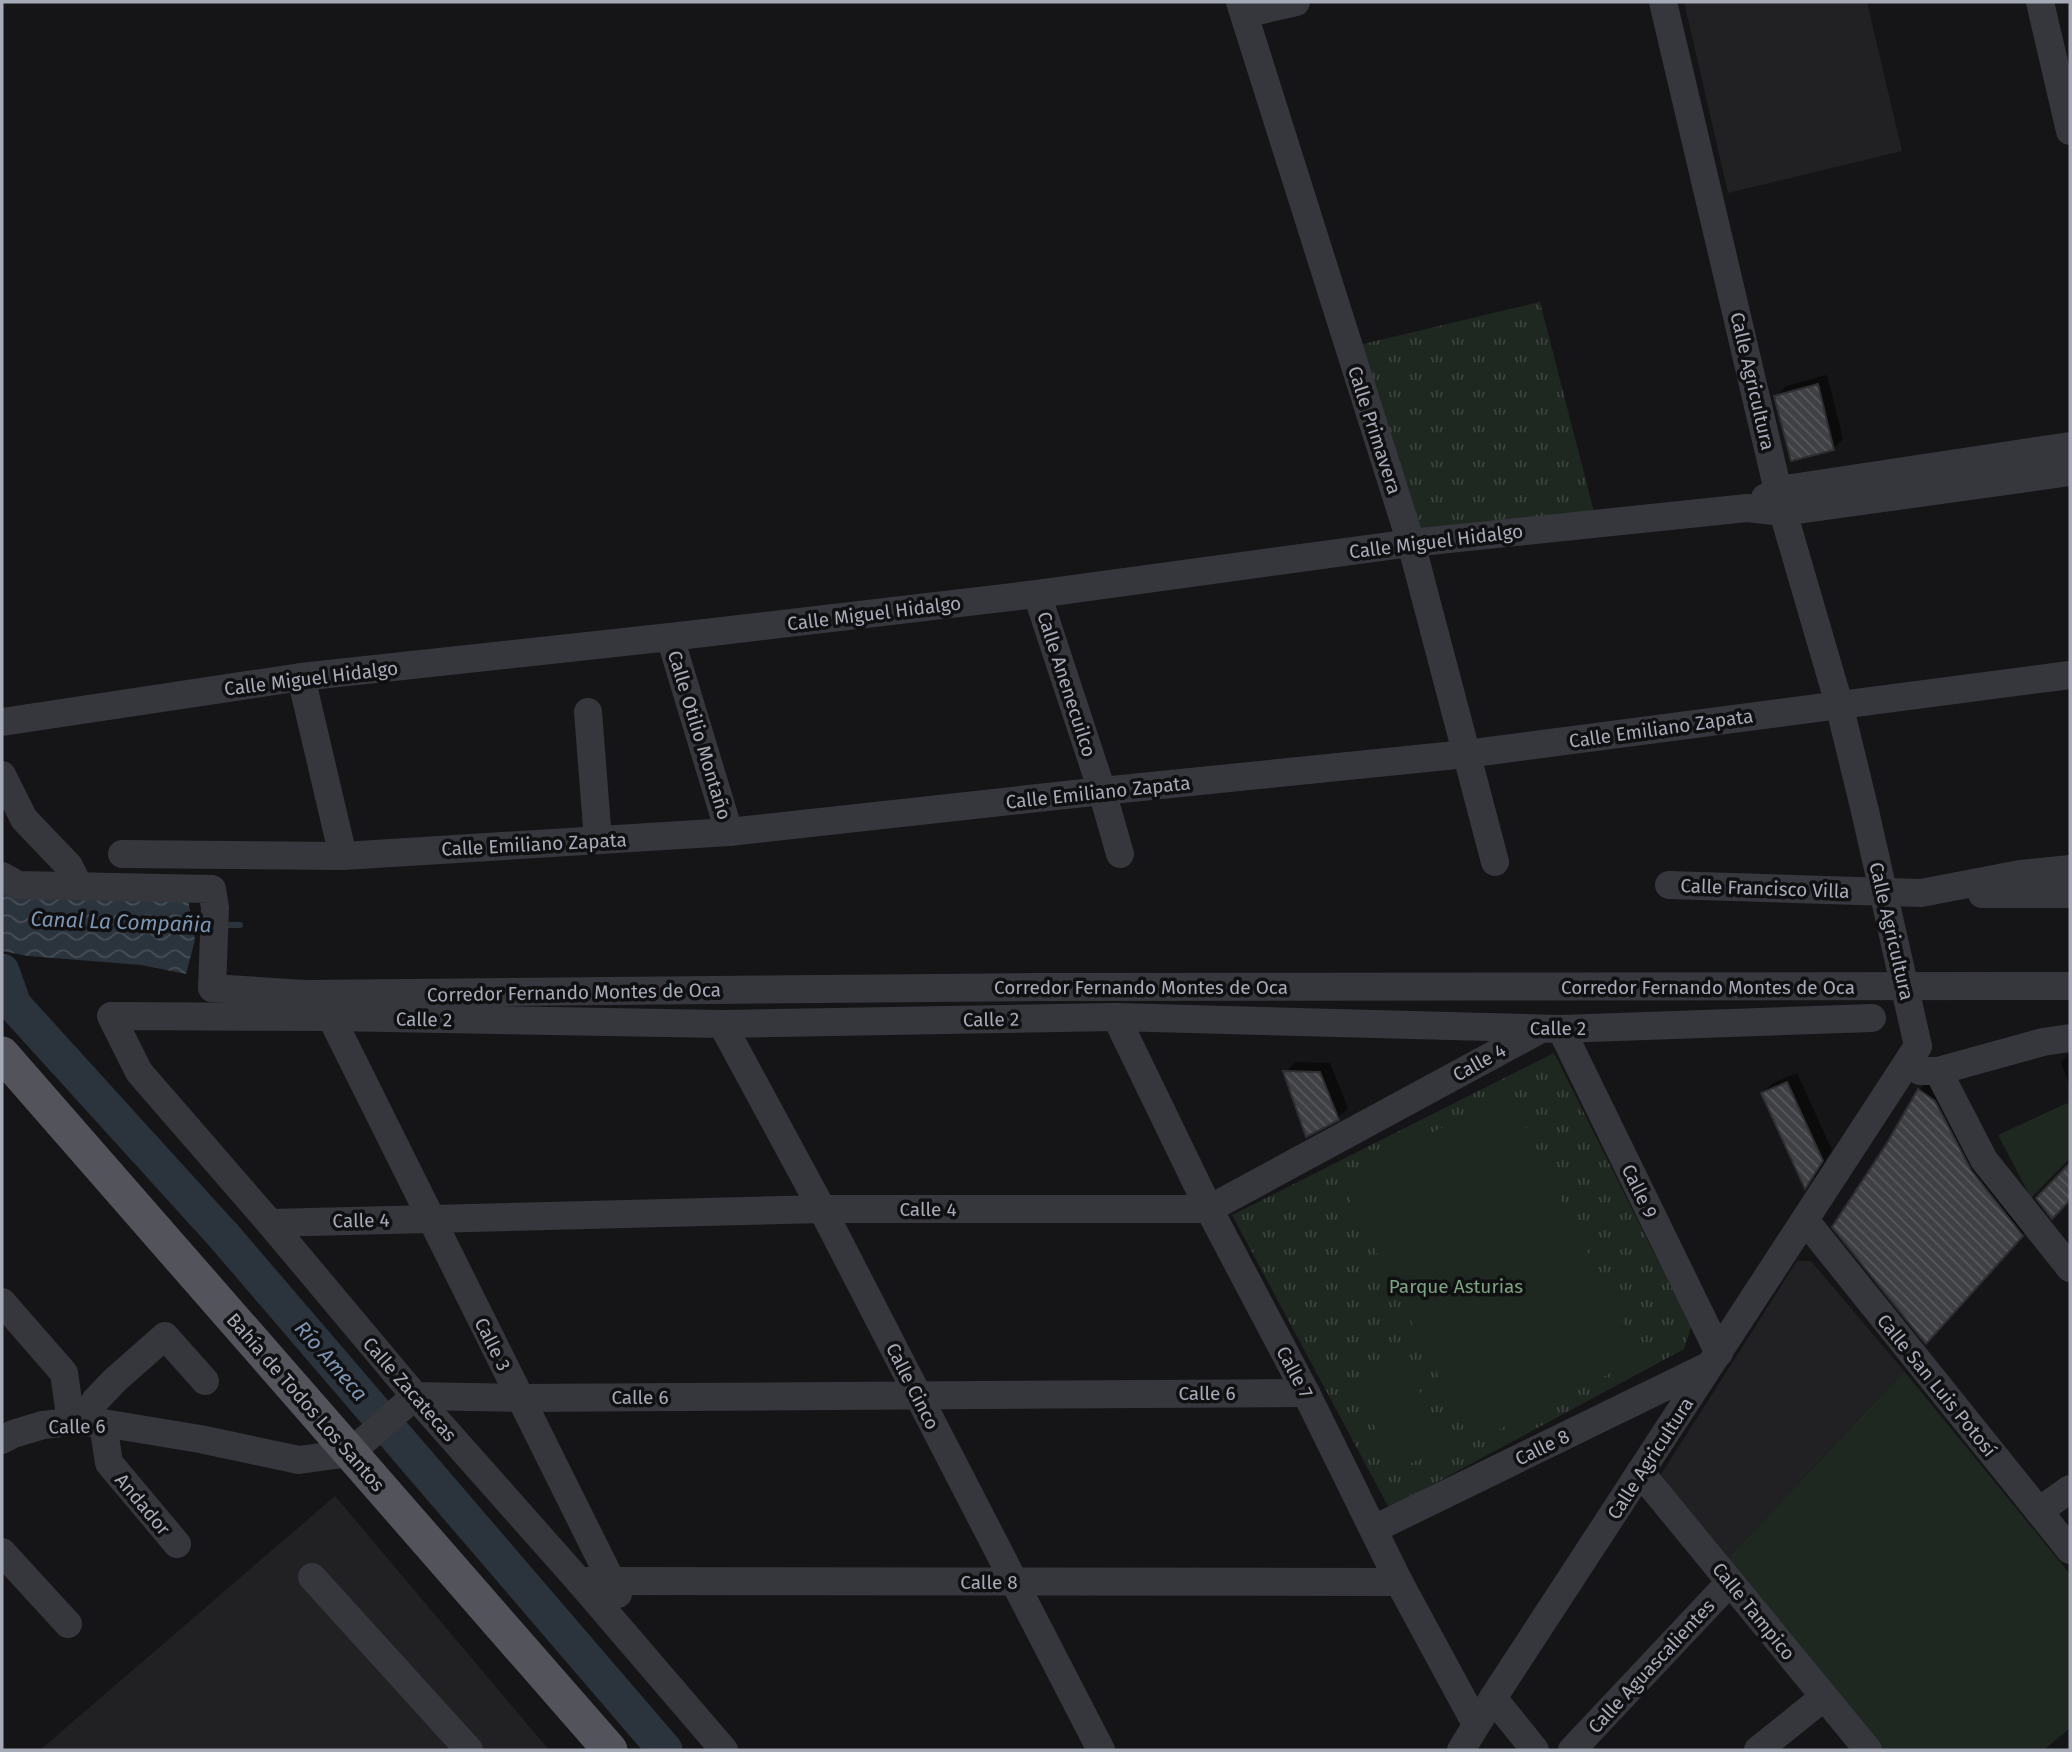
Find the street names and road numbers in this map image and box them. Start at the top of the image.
street label: Calle Agricultura [1725,310,1780,452]
street label: Calle Primavera [1343,363,1406,497]
street label: Calle Miguel Hidalgo [1348,519,1524,564]
street label: Calle Miguel Hidalgo [786,591,962,636]
street label: Calle Anenecuilco [1032,609,1101,760]
street label: Calle Otilio Montaño [663,648,736,823]
street label: Calle Miguel Hidalgo [223,656,399,701]
street label: Calle Emiliano Zapata [1568,704,1755,753]
street label: Calle Emiliano Zapata [1005,771,1192,814]
street label: Calle Emiliano Zapata [441,828,627,861]
street label: Calle Agricultura [1864,860,1919,1002]
street label: Calle Francisco Villa [1680,874,1850,903]
street label: Corredor Fernando Montes de Oca [994,976,1288,999]
street label: Corredor Fernando Montes de Oca [1561,976,1855,999]
street label: Corredor Fernando Montes de Oca [427,978,721,1007]
street label: Calle 2 [396,1008,452,1031]
street label: Calle 2 [963,1008,1019,1031]
street label: Calle 2 [1530,1017,1586,1040]
street label: Calle 4 [1449,1039,1510,1086]
street label: Calle 9 [1617,1161,1662,1222]
street label: Calle 4 [899,1198,957,1221]
street label: Calle 4 [332,1209,390,1232]
street label: Bahía de Todos Los Santos [222,1308,390,1496]
street label: Calle San Luis Potosí [1872,1309,2001,1461]
street label: Calle 3 [469,1314,516,1375]
street label: Calle Zacatecas [358,1332,461,1446]
street label: Calle Cinco [881,1339,944,1433]
street label: Calle 7 [1271,1342,1318,1402]
street label: Calle 6 [1178,1382,1236,1405]
street label: Calle 6 [611,1386,669,1409]
street label: Calle Agricultura [1602,1393,1698,1524]
street label: Calle 6 [48,1415,106,1438]
street label: Calle 8 [1511,1425,1573,1470]
street label: Andador [110,1469,175,1540]
street label: Calle Tampico [1707,1558,1800,1665]
street label: Calle 8 [960,1571,1018,1594]
street label: Calle Aguascalientes [1583,1594,1720,1738]

